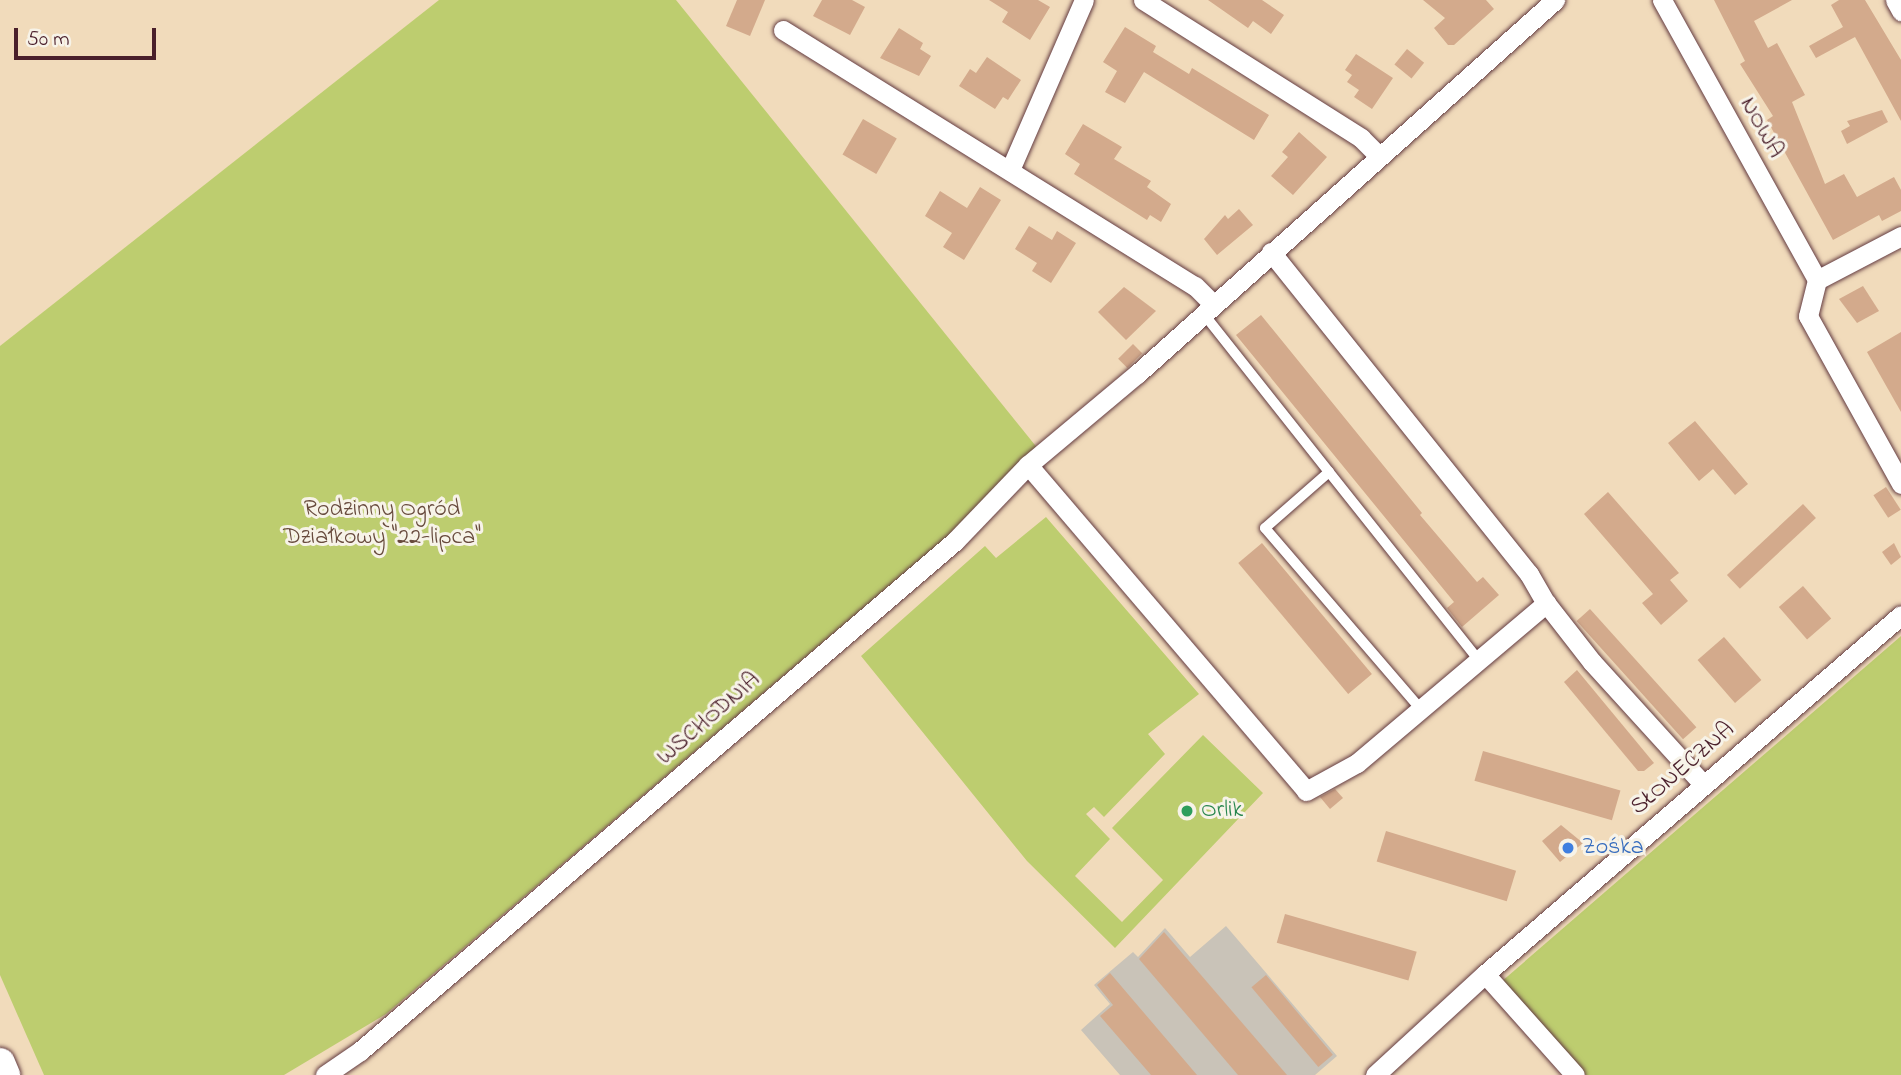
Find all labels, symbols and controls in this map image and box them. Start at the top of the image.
scale bar [18,14,159,58]
text: 50 m [27,25,70,55]
street label: NOWA [1733,92,1789,164]
park label: Rodzinny Ogród Działkowy "22-lipca" [283,496,481,552]
street label: WSCHODNIA [651,666,767,772]
street label: SŁONECZNA [1625,716,1741,822]
place label: Orlik [1201,797,1243,825]
marker: Orlik [1179,803,1195,819]
place label: Zośka [1582,834,1644,862]
marker: Zośka [1560,840,1576,856]

